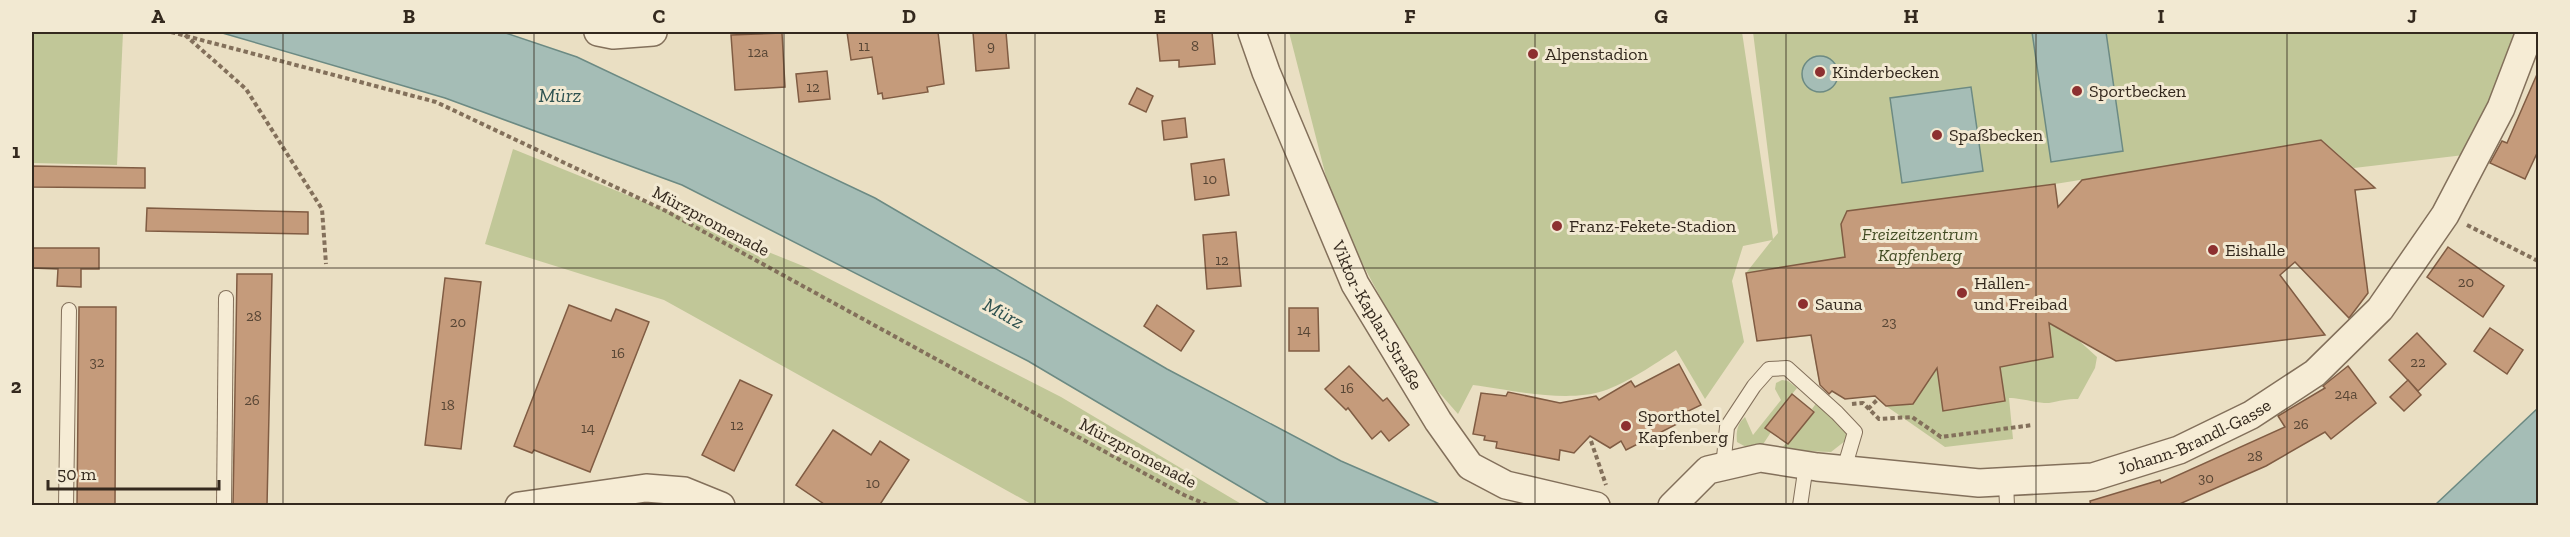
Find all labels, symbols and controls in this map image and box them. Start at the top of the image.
text: A [151,4,165,28]
text: B [403,4,415,28]
text: C [653,4,666,28]
text: D [902,4,916,28]
text: E [1154,4,1166,28]
text: F [1404,4,1416,28]
text: G [1654,4,1668,28]
text: H [1903,4,1919,28]
text: I [2157,4,2165,28]
text: J [2407,4,2417,28]
house number: 11 [858,37,870,55]
house number: 9 [987,37,995,55]
house number: 8 [1191,37,1199,55]
house number: 12a [748,43,768,61]
place label: Alpenstadion [1545,43,1649,65]
marker: Alpenstadion [1526,47,1540,61]
place label: Kinderbecken [1832,61,1940,83]
marker: Kinderbecken [1813,65,1827,79]
house number: 12 [806,78,820,96]
place label: Sportbecken [2089,80,2187,102]
water label: Mürz [538,83,582,107]
marker: Sportbecken [2070,84,2084,98]
place label: Spaßbecken [1949,124,2044,146]
marker: Spaßbecken [1930,128,1944,142]
text: 1 [12,139,20,163]
house number: 10 [1203,170,1217,188]
street label: Mürzpromenade [649,181,773,261]
place label: Franz-Fekete-Stadion [1569,215,1737,237]
marker: Franz-Fekete-Stadion [1550,219,1564,233]
park label: Freizeitzentrum Kapfenberg [1862,223,1978,266]
street label: Viktor-Kaplan-Straße [1327,236,1427,394]
place label: Eishalle [2225,239,2285,261]
marker: Eishalle [2206,243,2220,257]
house number: 12 [1215,251,1229,269]
place label: Hallen- und Freibad [1974,272,2068,315]
house number: 20 [2458,273,2474,291]
marker: Hallen- und Freibad [1955,286,1969,300]
water label: Mürz [979,292,1029,334]
place label: Sauna [1815,293,1863,315]
marker: Sauna [1796,297,1810,311]
house number: 28 [246,307,262,325]
house number: 20 [450,313,466,331]
house number: 23 [1881,313,1897,331]
house number: 14 [1297,321,1311,339]
house number: 16 [611,344,625,362]
house number: 32 [89,353,105,371]
house number: 22 [2410,353,2426,371]
text: 2 [11,374,22,398]
house number: 16 [1340,379,1354,397]
house number: 24a [2334,385,2358,403]
house number: 26 [244,391,260,409]
street label: Johann-Brandl-Gasse [2115,394,2275,480]
house number: 18 [441,396,455,414]
place label: Sporthotel Kapfenberg [1638,405,1728,448]
street label: Mürzpromenade [1076,413,1200,493]
house number: 26 [2293,415,2309,433]
house number: 12 [730,416,744,434]
house number: 14 [581,419,595,437]
marker: Sporthotel Kapfenberg [1619,419,1633,433]
house number: 28 [2247,447,2263,465]
scale bar [48,453,219,491]
text: 50 m [57,463,97,485]
house number: 30 [2198,469,2214,487]
house number: 10 [866,474,880,492]

